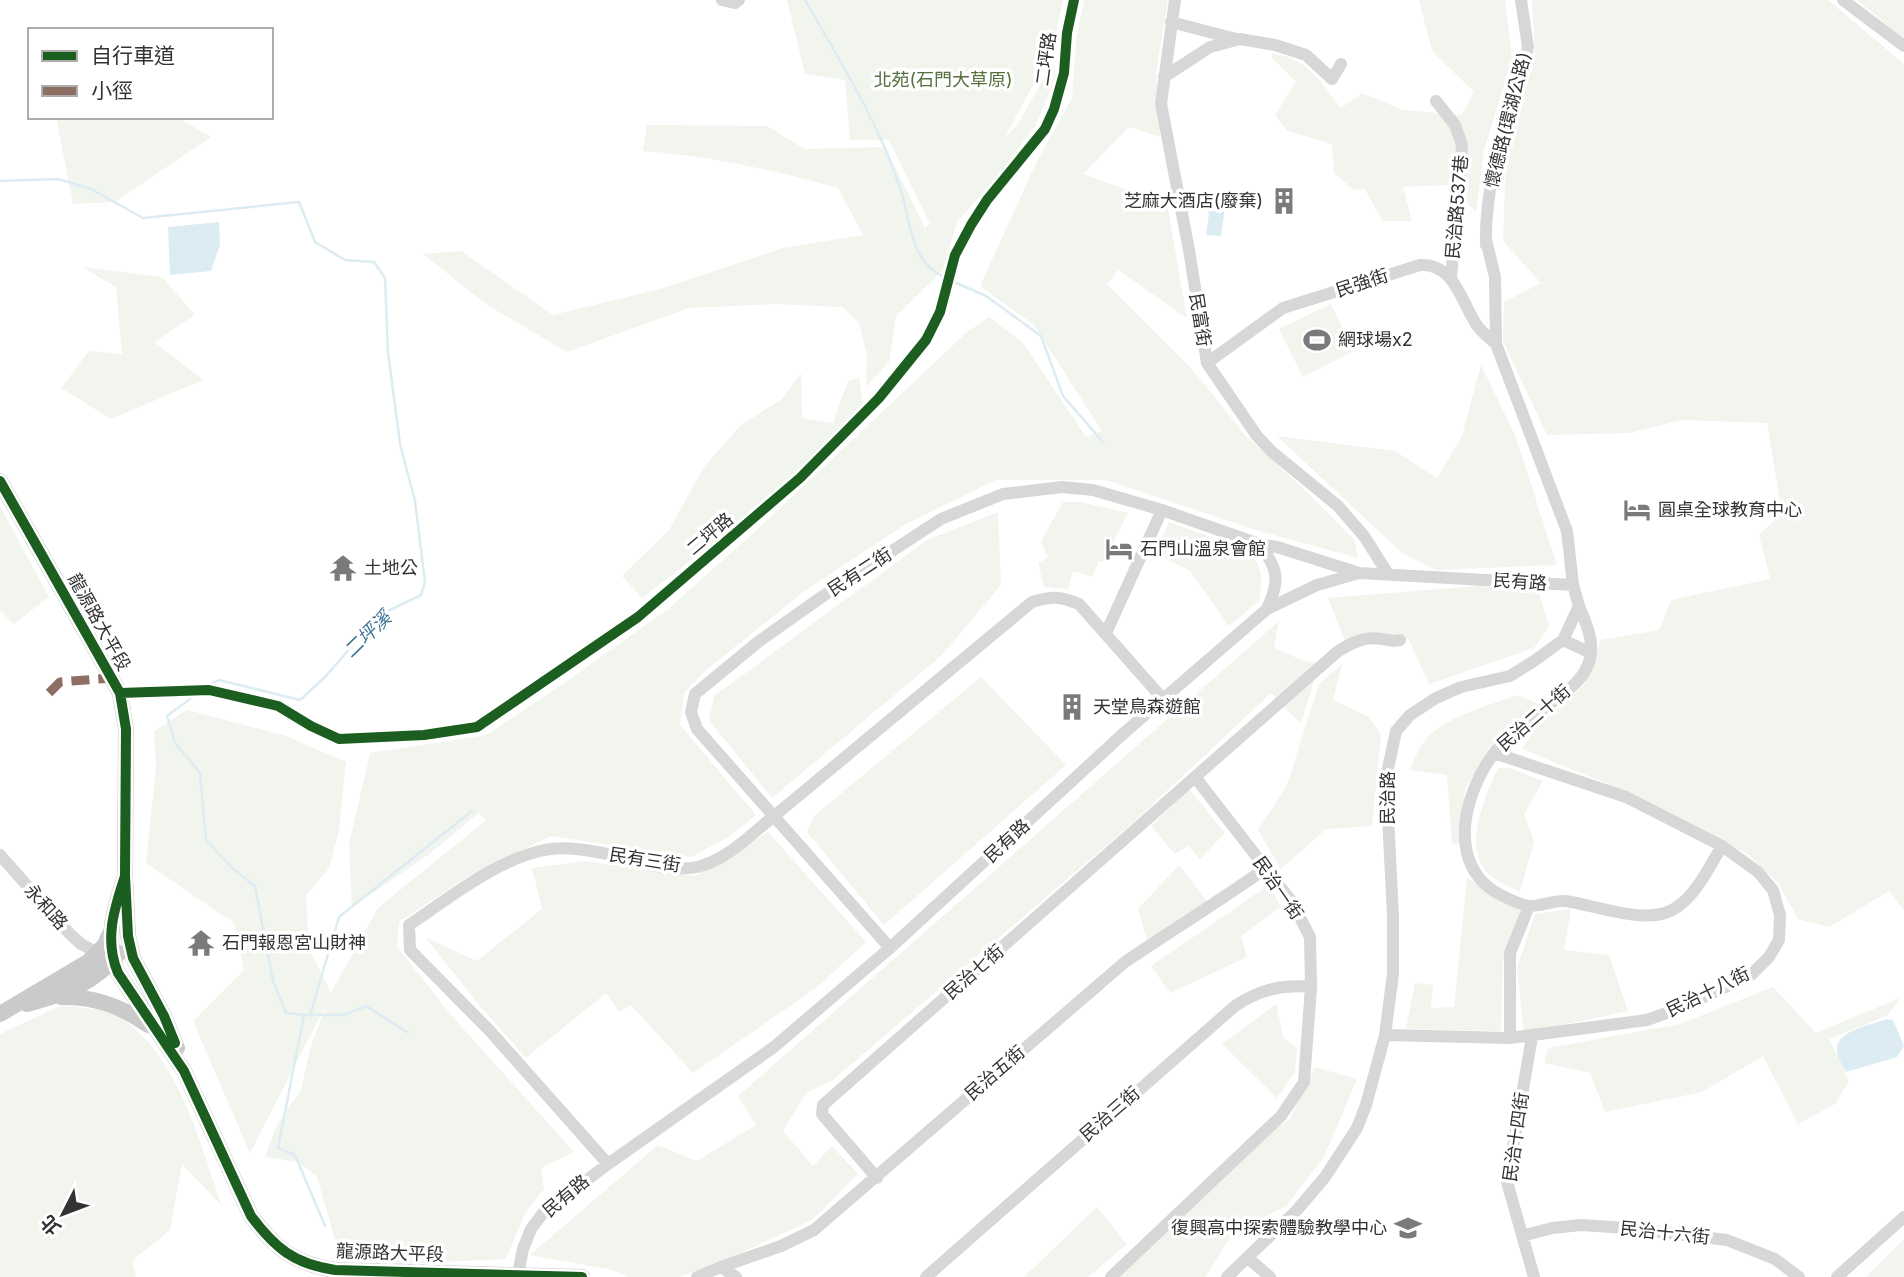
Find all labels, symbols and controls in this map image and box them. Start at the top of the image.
legend [28,28,273,119]
street label: 二坪路 [1031,31,1060,87]
text: 自行車道 [91,43,175,68]
street label: 懷德路(環湖公路) [1480,50,1535,190]
park label: 北苑(石門大草原) [873,69,1013,90]
text: 小徑 [91,78,133,103]
street label: 民治路537巷 [1441,154,1472,260]
building icon: 芝麻大酒店(廢棄) [1269,186,1299,216]
place label: 芝麻大酒店(廢棄) [1124,190,1263,211]
street label: 民強街 [1333,264,1391,301]
street label: 民富街 [1186,292,1215,348]
sports icon: 網球場x2 [1302,325,1332,355]
place label: 網球場x2 [1338,329,1413,350]
hotel icon: 圓桌全球教育中心 [1622,495,1652,525]
place label: 圓桌全球教育中心 [1658,499,1802,520]
street label: 二坪路 [682,508,737,559]
hotel icon: 石門山溫泉會館 [1104,534,1134,564]
place label: 石門山溫泉會館 [1140,538,1266,559]
street label: 民有二街 [824,543,896,600]
temple icon: 土地公 [328,553,358,583]
place label: 土地公 [364,557,418,578]
street label: 龍源路大平段 [64,569,135,674]
street label: 民有路 [1492,569,1548,594]
water label: 二坪溪 [339,604,398,662]
street label: 民治二十街 [1493,680,1575,755]
building icon: 天堂鳥森遊館 [1057,692,1087,722]
place label: 天堂鳥森遊館 [1093,696,1201,717]
street label: 民治路 [1377,771,1398,825]
street label: 民有路 [980,815,1034,867]
street label: 民有三街 [608,844,682,876]
street label: 民治一街 [1249,852,1308,923]
street label: 永和路 [21,880,72,934]
temple icon: 石門報恩宮山財神 [186,928,216,958]
place label: 石門報恩宮山財神 [222,932,366,953]
street label: 民治七街 [940,940,1008,1003]
street label: 民治十八街 [1663,962,1753,1021]
street label: 民治五街 [961,1041,1029,1104]
street label: 民治三街 [1076,1082,1144,1145]
street label: 民治十四街 [1499,1091,1532,1183]
street label: 民有路 [538,1170,593,1221]
north arrow [28,1179,98,1249]
text: 北 [36,1210,66,1240]
school or university icon: 復興高中探索體驗教學中心 [1393,1213,1423,1243]
place label: 復興高中探索體驗教學中心 [1171,1217,1387,1238]
street label: 民治十六街 [1619,1217,1711,1248]
street label: 龍源路大平段 [336,1240,444,1265]

